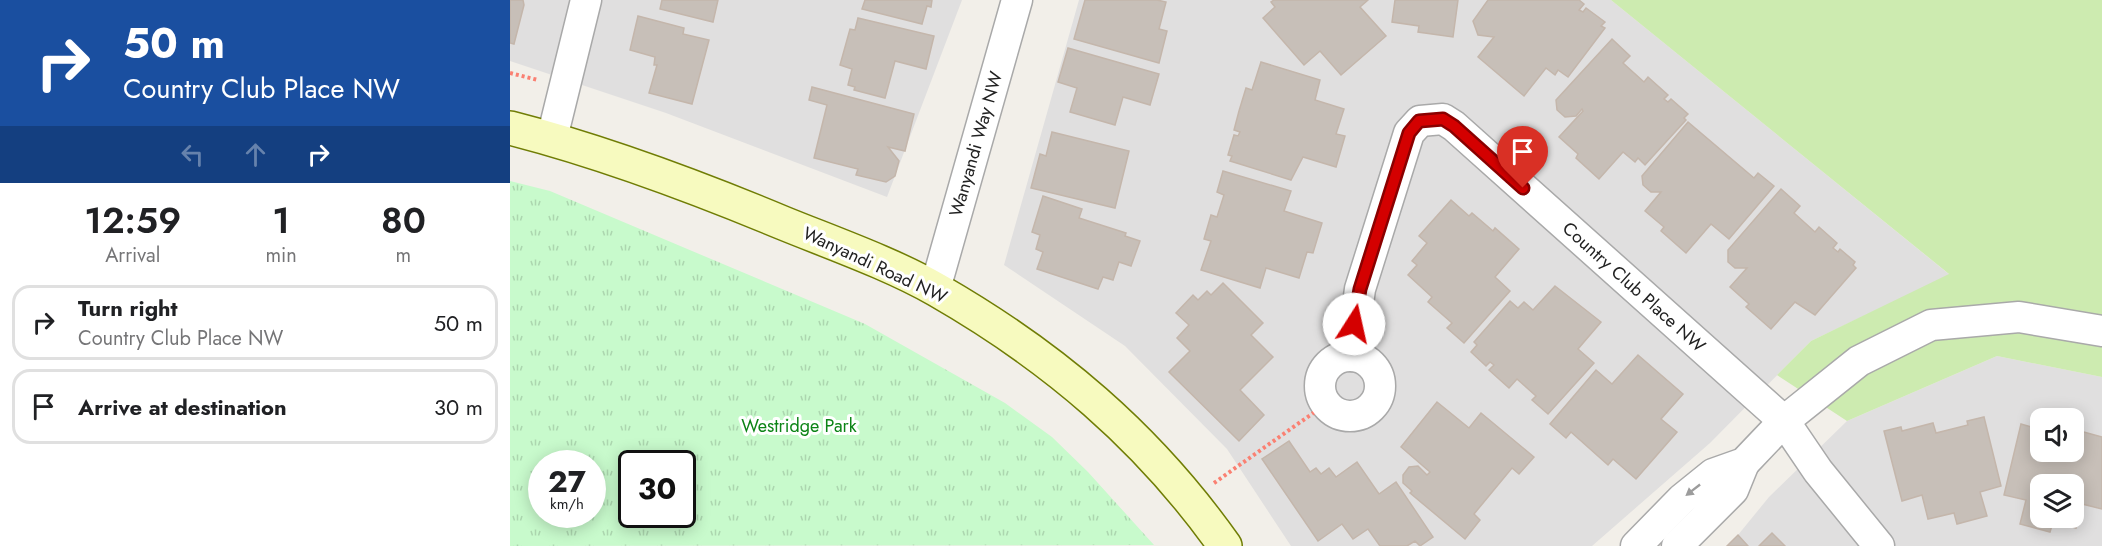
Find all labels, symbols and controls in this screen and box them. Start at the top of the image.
text: 50 m [123,13,225,74]
icon: right [24,24,102,102]
street label: Wanyandi Way NW [943,68,1009,220]
text: Country Club Place NW [123,69,400,108]
pin [1497,126,1548,188]
icon: arrive [1506,135,1539,168]
icon: left [176,138,209,171]
icon: ahead [239,138,272,171]
icon: right [302,138,335,171]
text: 12:59 [84,194,181,246]
text: 1 [272,194,290,246]
text: 80 [381,194,426,246]
street label: Country Club Place NW [1557,216,1711,359]
street label: Wanyandi Road NW [799,220,952,310]
text: Arrival [105,241,160,270]
text: min [265,241,297,270]
text: m [396,241,411,270]
text: Turn right [78,292,178,324]
position arrow [1322,292,1386,356]
icon: right [27,306,60,339]
text: 50 m [434,307,483,339]
text: Country Club Place NW [78,324,283,353]
icon: arrive [27,390,60,423]
text: Arrive at destination [78,391,287,423]
text: 30 m [434,391,483,423]
map controls [2030,408,2084,528]
button: sound [2030,408,2084,462]
park label: Westridge Park [741,413,857,439]
speed limit sign: 30 [618,450,696,528]
text: 27 [548,460,586,503]
button: layers [2030,474,2084,528]
one-way arrow [1685,484,1701,497]
text: km/h [550,493,584,515]

